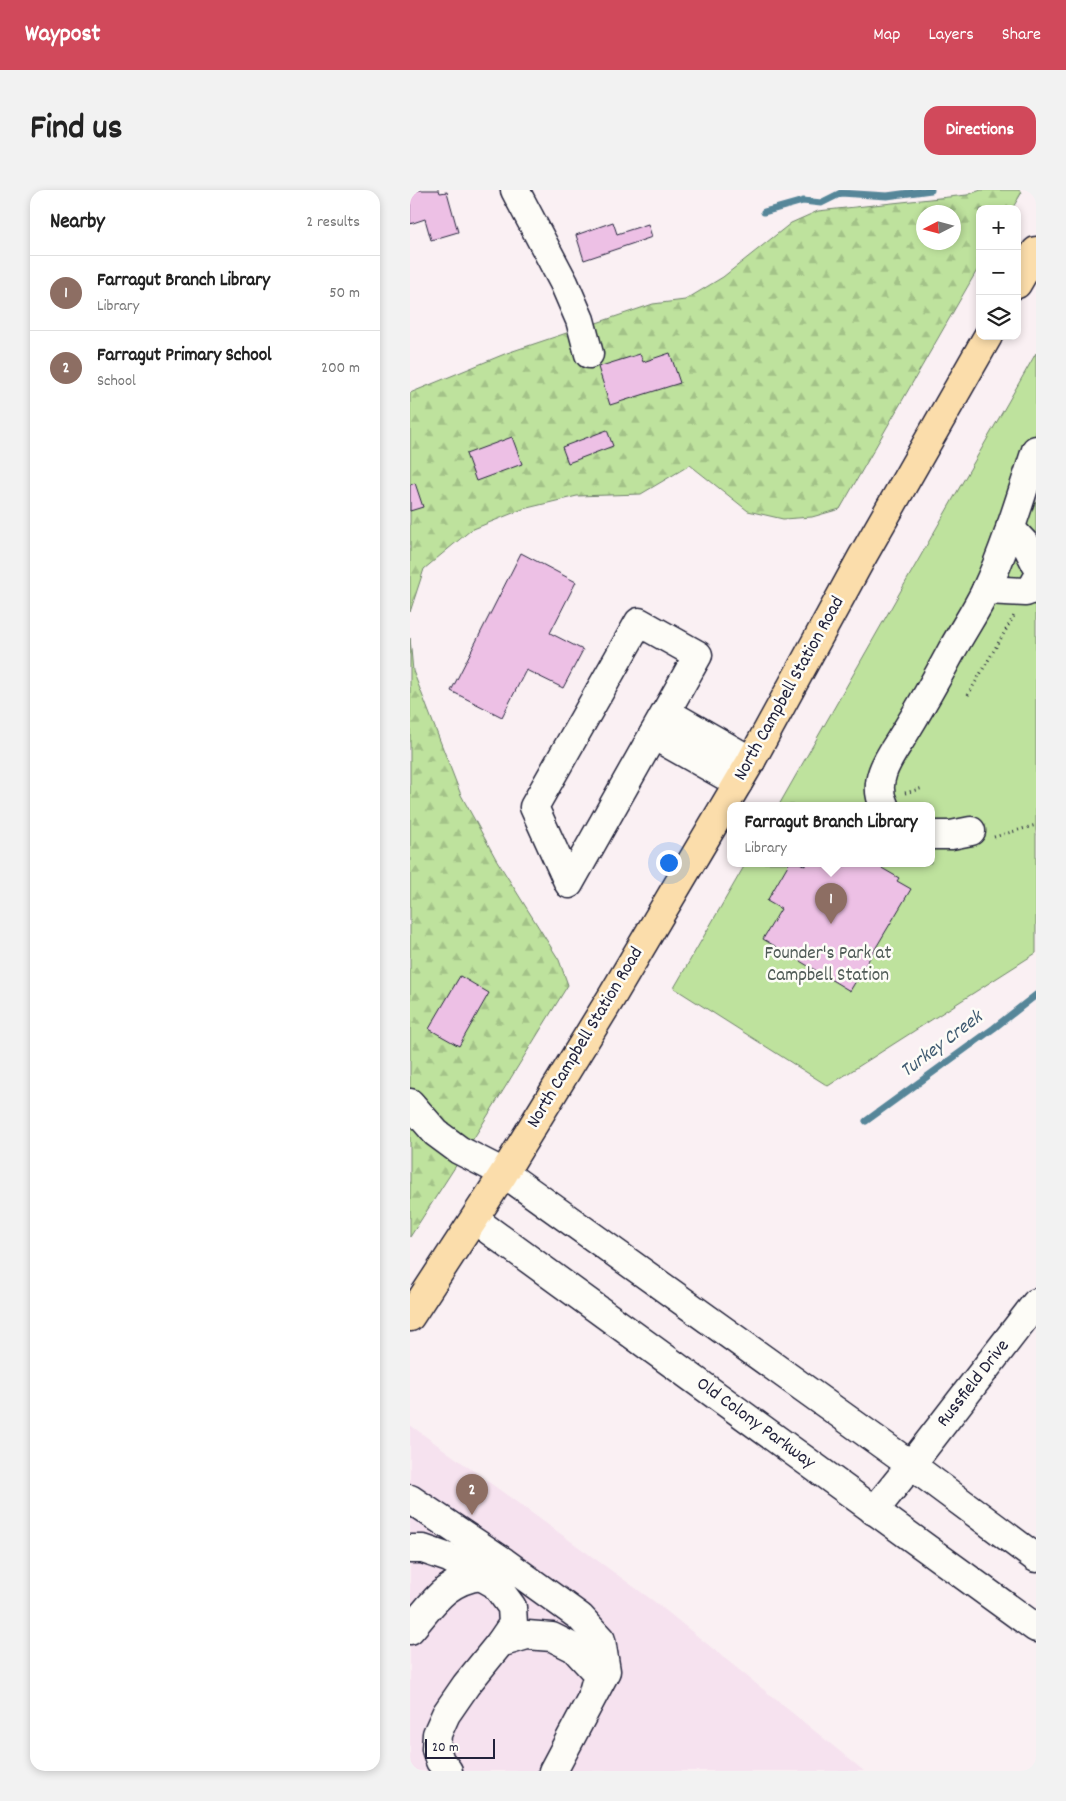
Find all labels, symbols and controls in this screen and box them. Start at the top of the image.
text: Waypost [25,18,100,52]
text: Map [873,23,900,48]
text: Layers [928,23,974,48]
text: Share [1002,23,1041,48]
text: Find us [30,105,122,155]
button: Directions [924,106,1036,155]
north arrow [916,205,961,250]
map controls [976,205,1021,340]
button: + [976,205,1021,250]
text: Nearby [50,208,105,238]
text: 2 results [306,211,360,234]
button: − [976,250,1021,295]
text: Farragut Branch Library [97,268,270,295]
text: 1 [64,282,68,305]
text: 50 m [329,282,360,305]
text: Library [97,295,139,318]
button: layers [976,295,1021,340]
text: Farragut Primary School [97,343,272,370]
text: 2 [63,357,70,380]
text: 200 m [321,357,360,380]
text: School [97,370,136,393]
street label: North Campbell Station Road [728,592,852,786]
popup [727,802,935,867]
text: Farragut Branch Library [745,810,917,837]
text: Library [745,837,787,860]
your location [656,850,682,876]
pin: 1 [815,883,847,924]
park label: Founder's Park at Campbell Station [765,941,891,990]
street label: North Campbell Station Road [521,942,651,1134]
water label: Turkey Creek [895,1004,991,1085]
street label: Russfield Drive [931,1334,1017,1434]
street label: Old Colony Parkway [690,1371,820,1477]
pin: 2 [456,1474,488,1515]
scale bar [425,1736,495,1759]
text: 20 m [432,1738,459,1758]

